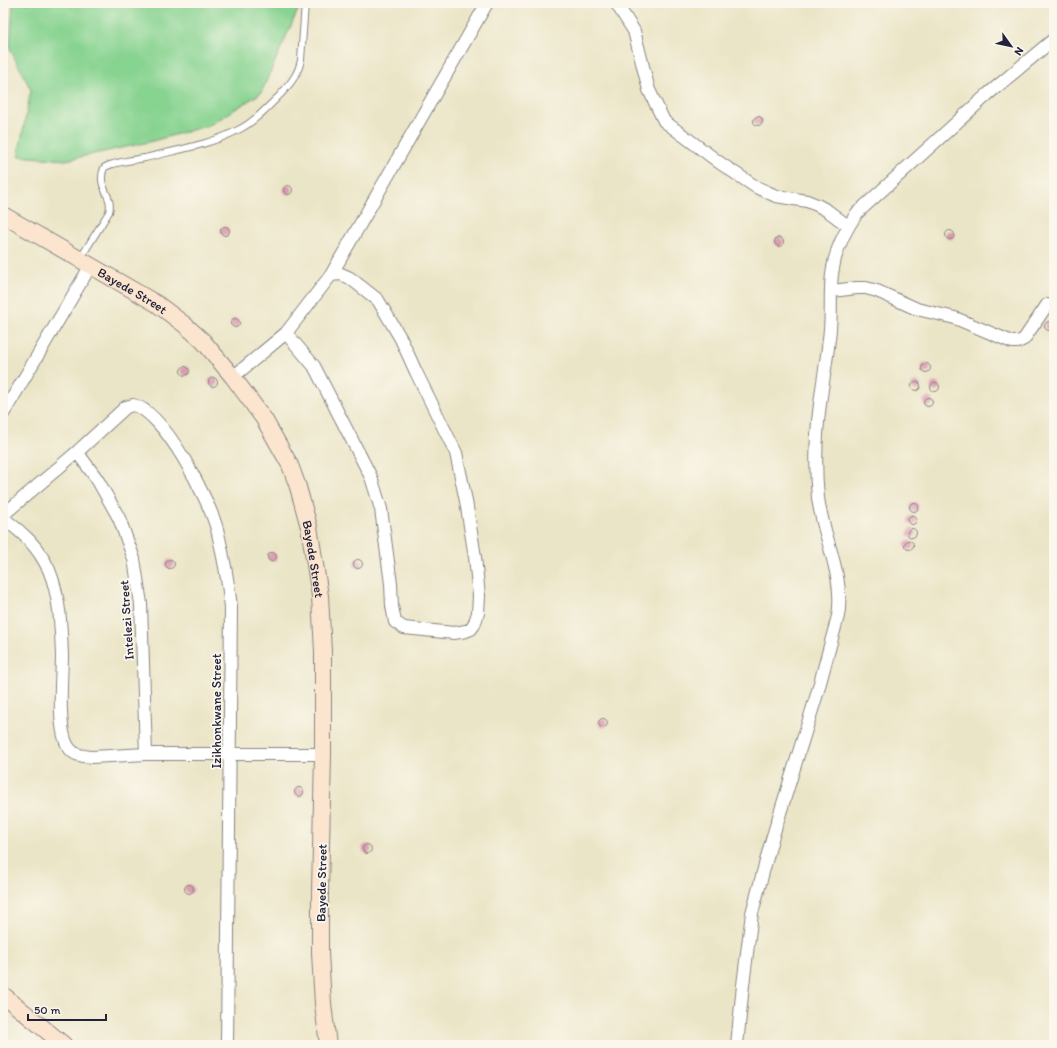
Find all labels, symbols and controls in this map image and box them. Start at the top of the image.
north arrow [991,26,1031,66]
text: N [1011,45,1026,58]
street label: Bayede Street [95,264,170,317]
street label: Bayede Street [299,519,327,599]
street label: Intelezi Street [116,579,137,660]
street label: Izikhonkwane Street [209,653,224,769]
street label: Bayede Street [313,844,330,922]
scale bar [28,996,106,1022]
text: 50 m [34,1003,60,1017]

